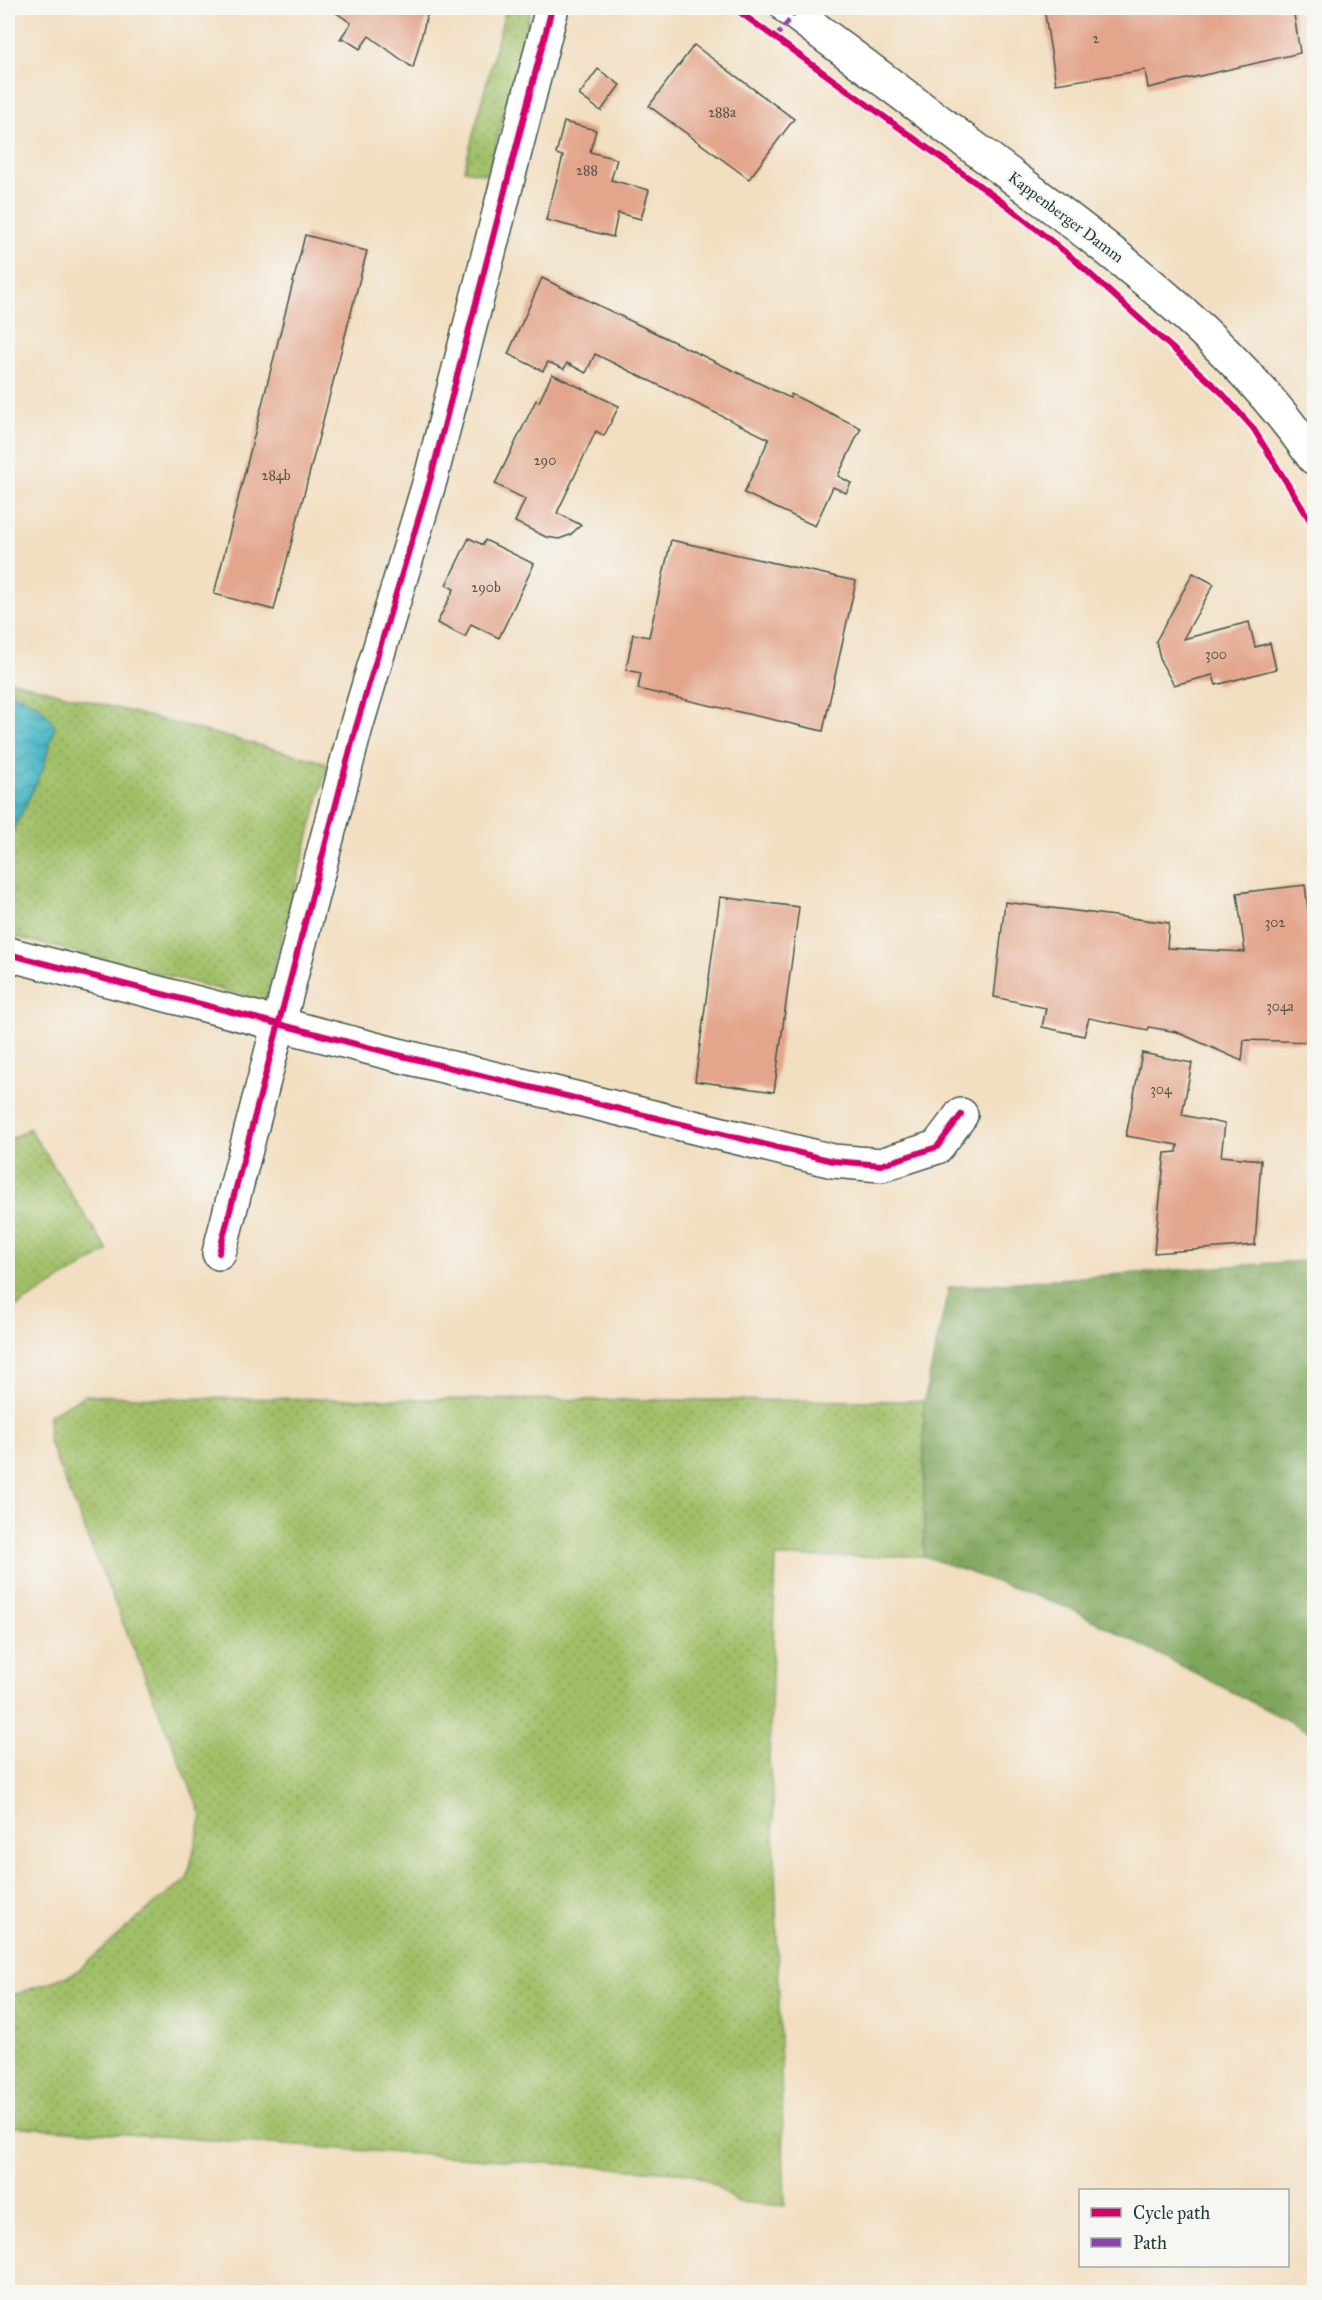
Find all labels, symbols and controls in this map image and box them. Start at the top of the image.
house number: 2 [1093,30,1100,47]
house number: 288a [708,104,736,121]
house number: 288 [576,162,598,179]
street label: Kappenberger Damm [1004,167,1128,268]
house number: 290 [534,452,556,469]
house number: 284b [262,467,291,484]
house number: 290b [471,579,501,596]
house number: 300 [1205,646,1227,663]
house number: 302 [1265,914,1285,931]
house number: 304a [1266,998,1294,1015]
house number: 304 [1150,1081,1173,1098]
legend [1079,2189,1289,2267]
text: Cycle path [1133,2202,1210,2224]
text: Path [1133,2232,1167,2254]

